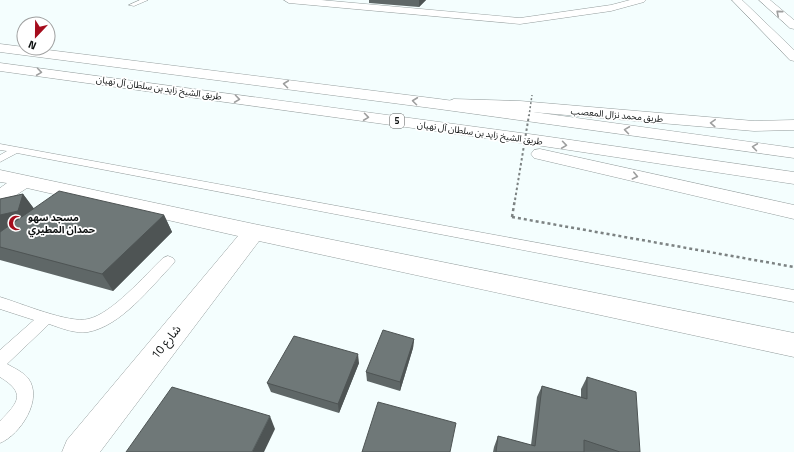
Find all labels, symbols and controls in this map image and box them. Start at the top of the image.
one-way arrow [776,11,783,18]
north arrow [16,16,56,56]
text: N [26,36,39,54]
one-way arrow [36,67,42,76]
street label: طريق الشيخ زايد بن سلطان آل نهيان [95,72,223,104]
one-way arrow [283,80,289,89]
one-way arrow [234,94,240,103]
one-way arrow [412,96,418,105]
street label: طريق محمد نزال المعصب [570,104,664,125]
one-way arrow [363,112,369,121]
road number: 5 [390,114,404,128]
street label: طريق الشيخ زايد بن سلطان آل نهيان [416,117,544,149]
one-way arrow [710,119,716,128]
one-way arrow [624,126,630,135]
one-way arrow [561,140,567,149]
one-way arrow [752,143,758,152]
one-way arrow [632,172,638,180]
place label: مسجد سهو حمدان المطيري [28,210,96,238]
mosque icon: مسجد سهو حمدان المطيري [7,214,25,232]
street label: شارع 10 [146,320,185,363]

